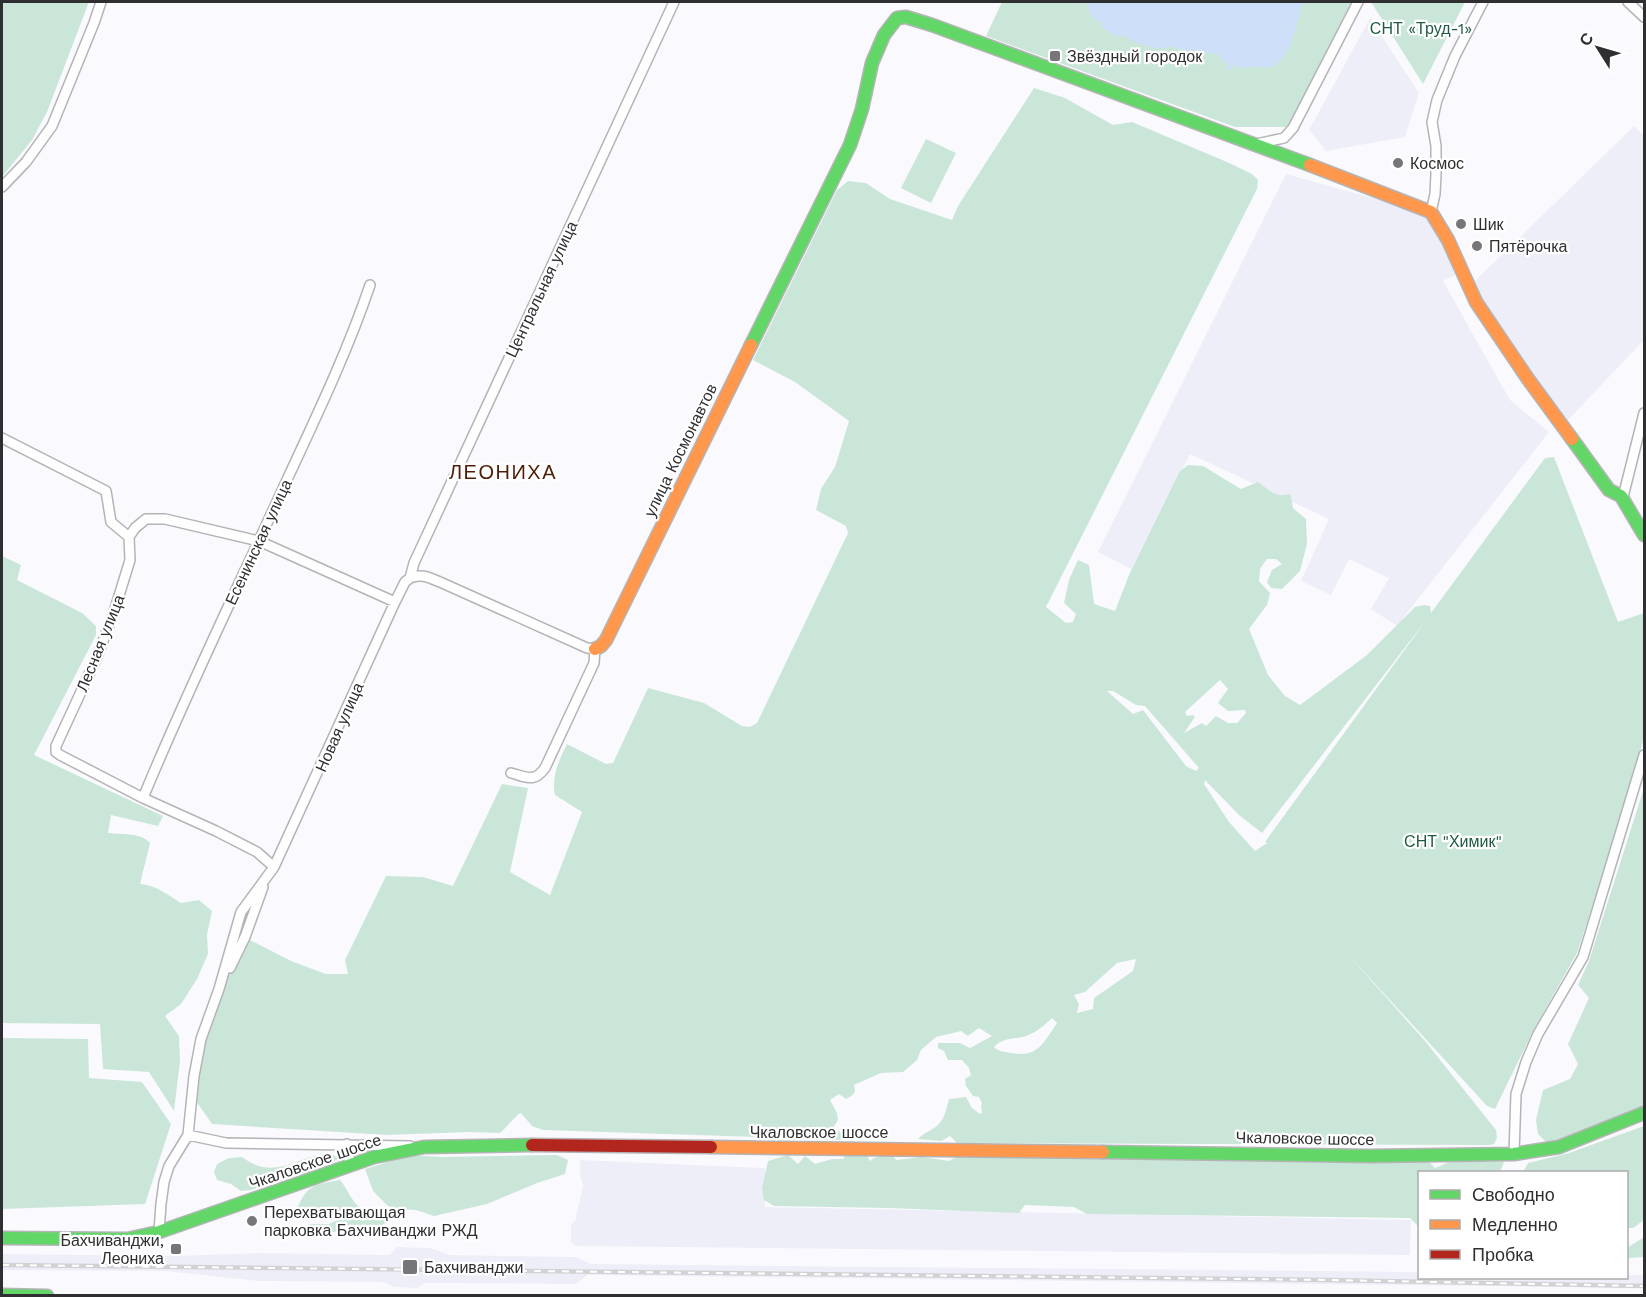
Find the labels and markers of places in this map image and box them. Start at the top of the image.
place label: Звёздный городок [1067,47,1203,66]
marker: Звёздный городок [1048,49,1062,63]
place label: Космос [1410,154,1464,173]
marker: Космос [1391,156,1405,170]
place label: Шик [1473,215,1505,234]
marker: Шик [1454,217,1468,231]
place label: Пятёрочка [1489,237,1568,256]
marker: Пятёрочка [1470,239,1484,253]
place label: Перехватывающая парковка Бахчиванджи РЖД [264,1203,478,1240]
marker: Перехватывающая парковка Бахчиванджи РЖД [245,1214,259,1228]
place label: Бахчиванджи, Леониха [60,1231,164,1268]
marker: Бахчиванджи, Леониха [169,1242,183,1256]
marker: Бахчиванджи [401,1258,419,1276]
place label: Бахчиванджи [424,1258,523,1277]

